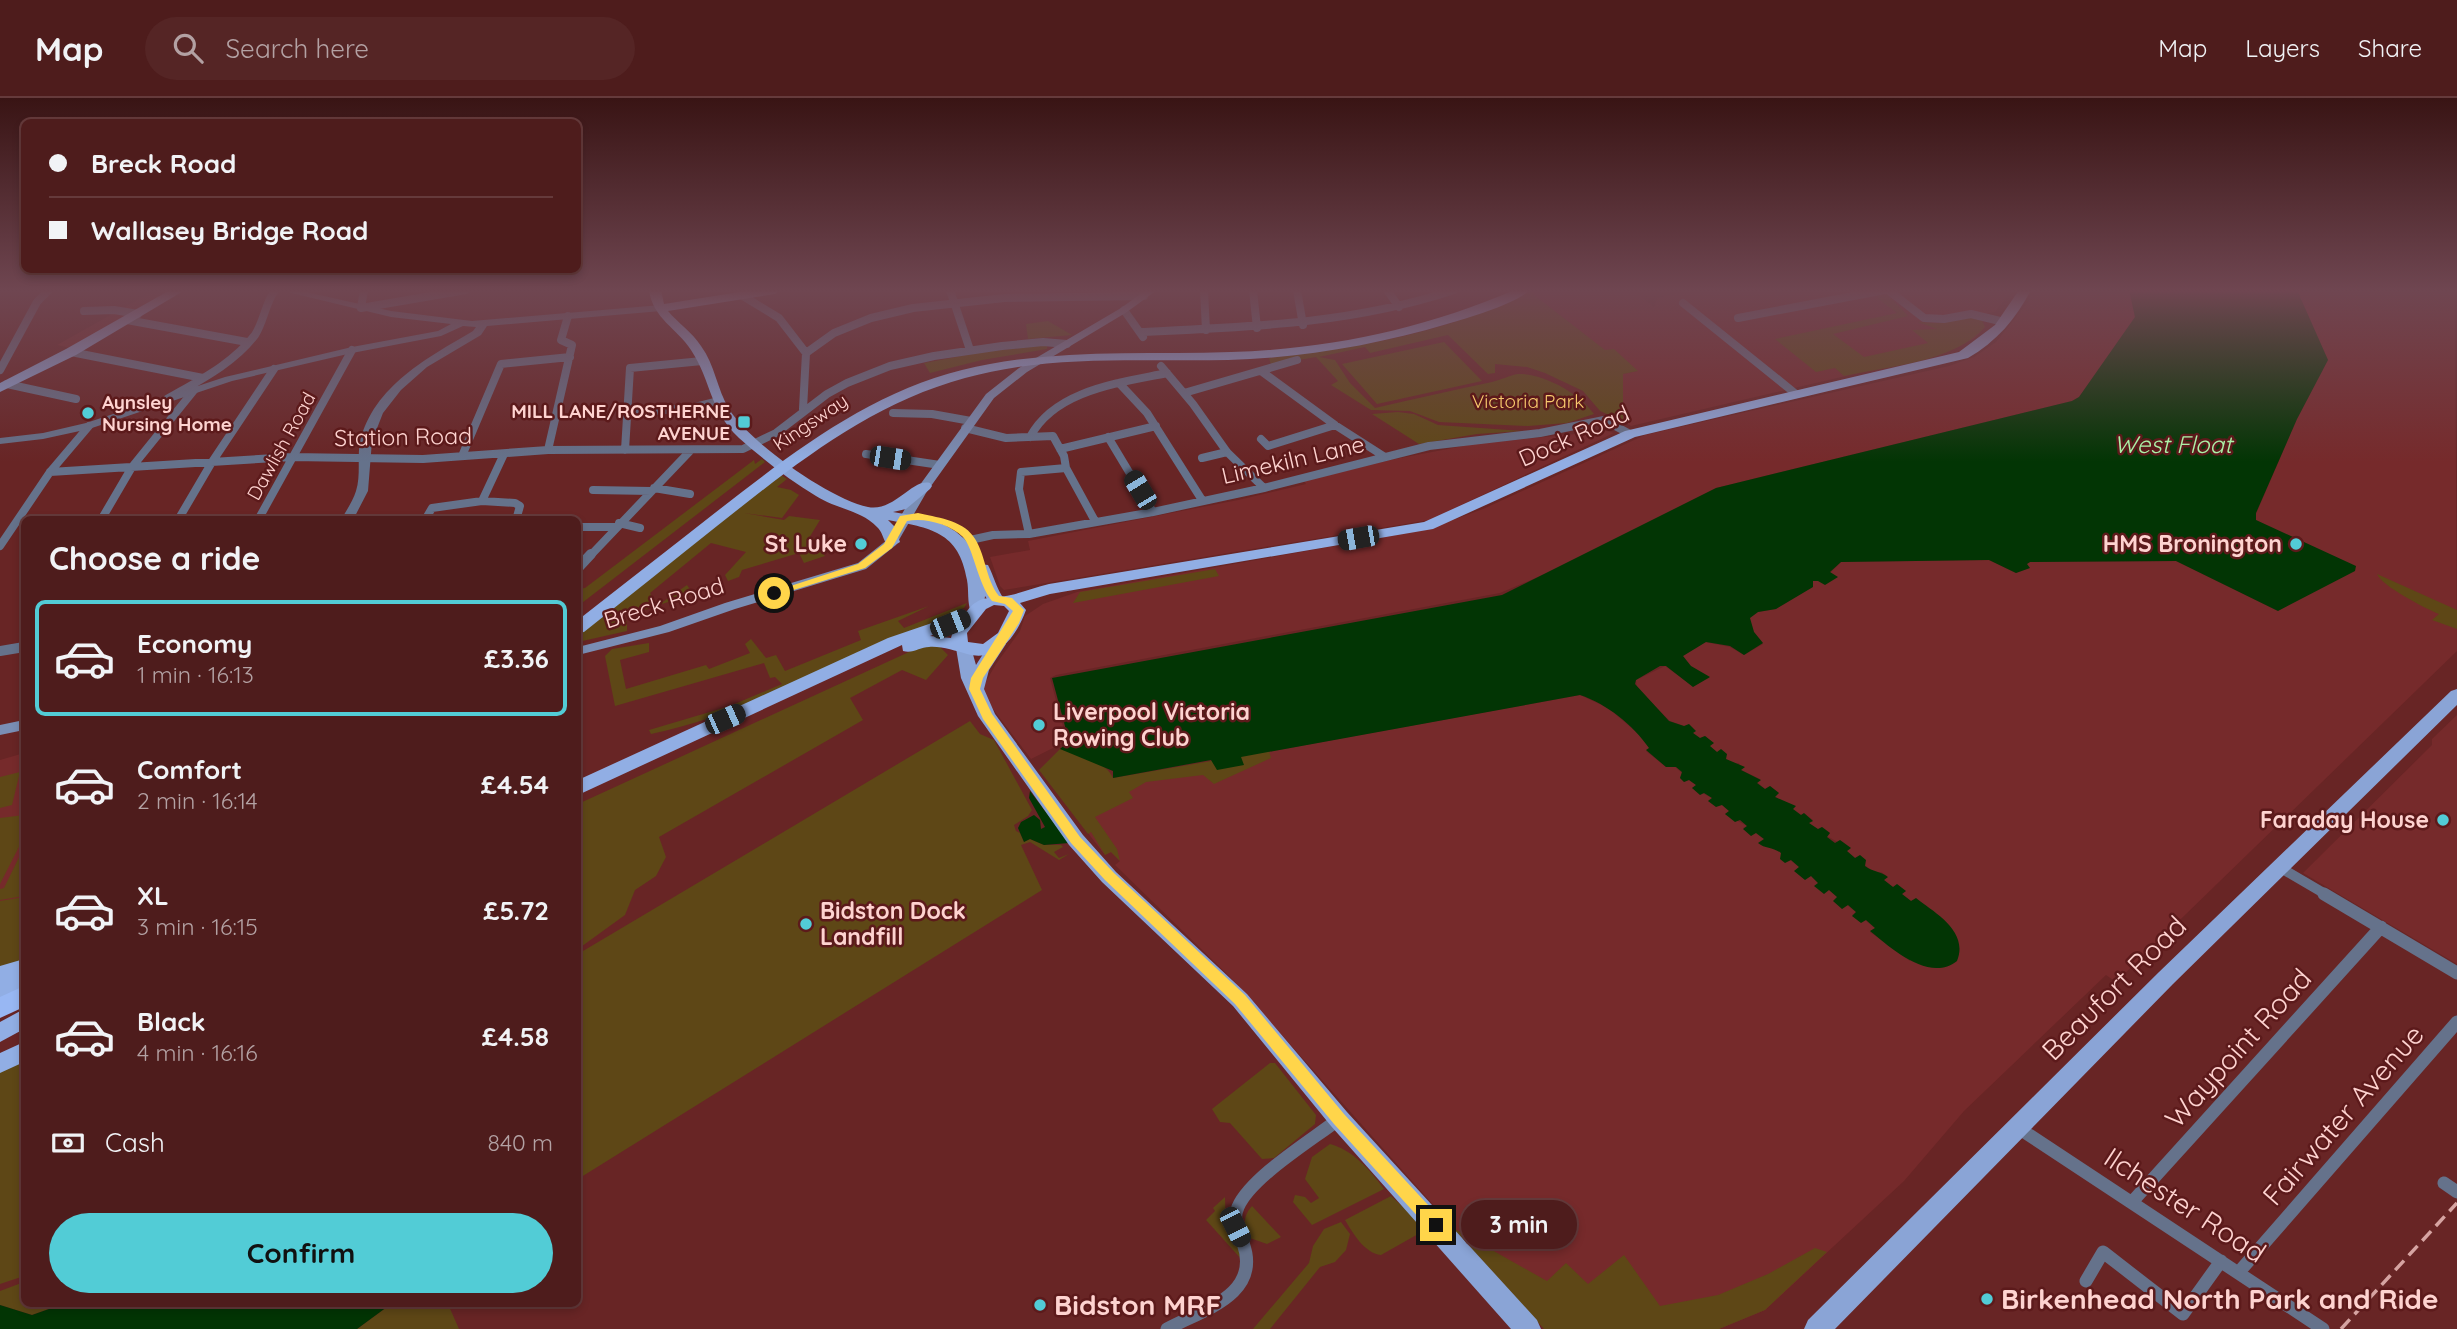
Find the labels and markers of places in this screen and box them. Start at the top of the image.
place label: Aynsley Nursing Home [102,390,232,436]
place label: MILL LANE/ROSTHERNE AVENUE [511,399,730,445]
marker: Aynsley Nursing Home [80,405,96,421]
marker: MILL LANE/ROSTHERNE AVENUE [736,414,752,430]
place label: St Luke [765,529,847,558]
place label: HMS Bronington [2103,529,2282,558]
marker: St Luke [853,536,869,552]
marker: HMS Bronington [2288,536,2304,552]
place label: Liverpool Victoria Rowing Club [1053,697,1250,752]
marker: Liverpool Victoria Rowing Club [1031,717,1047,733]
place label: Faraday House [2260,805,2429,834]
marker: Faraday House [2435,812,2451,828]
place label: Bidston Dock Landfill [820,896,966,951]
marker: Bidston Dock Landfill [798,916,814,932]
place label: Birkenhead North Park and Ride [2001,1281,2438,1316]
place label: Bidston MRF [1054,1287,1221,1322]
marker: Birkenhead North Park and Ride [1979,1291,1995,1307]
marker: Bidston MRF [1032,1297,1048,1313]

